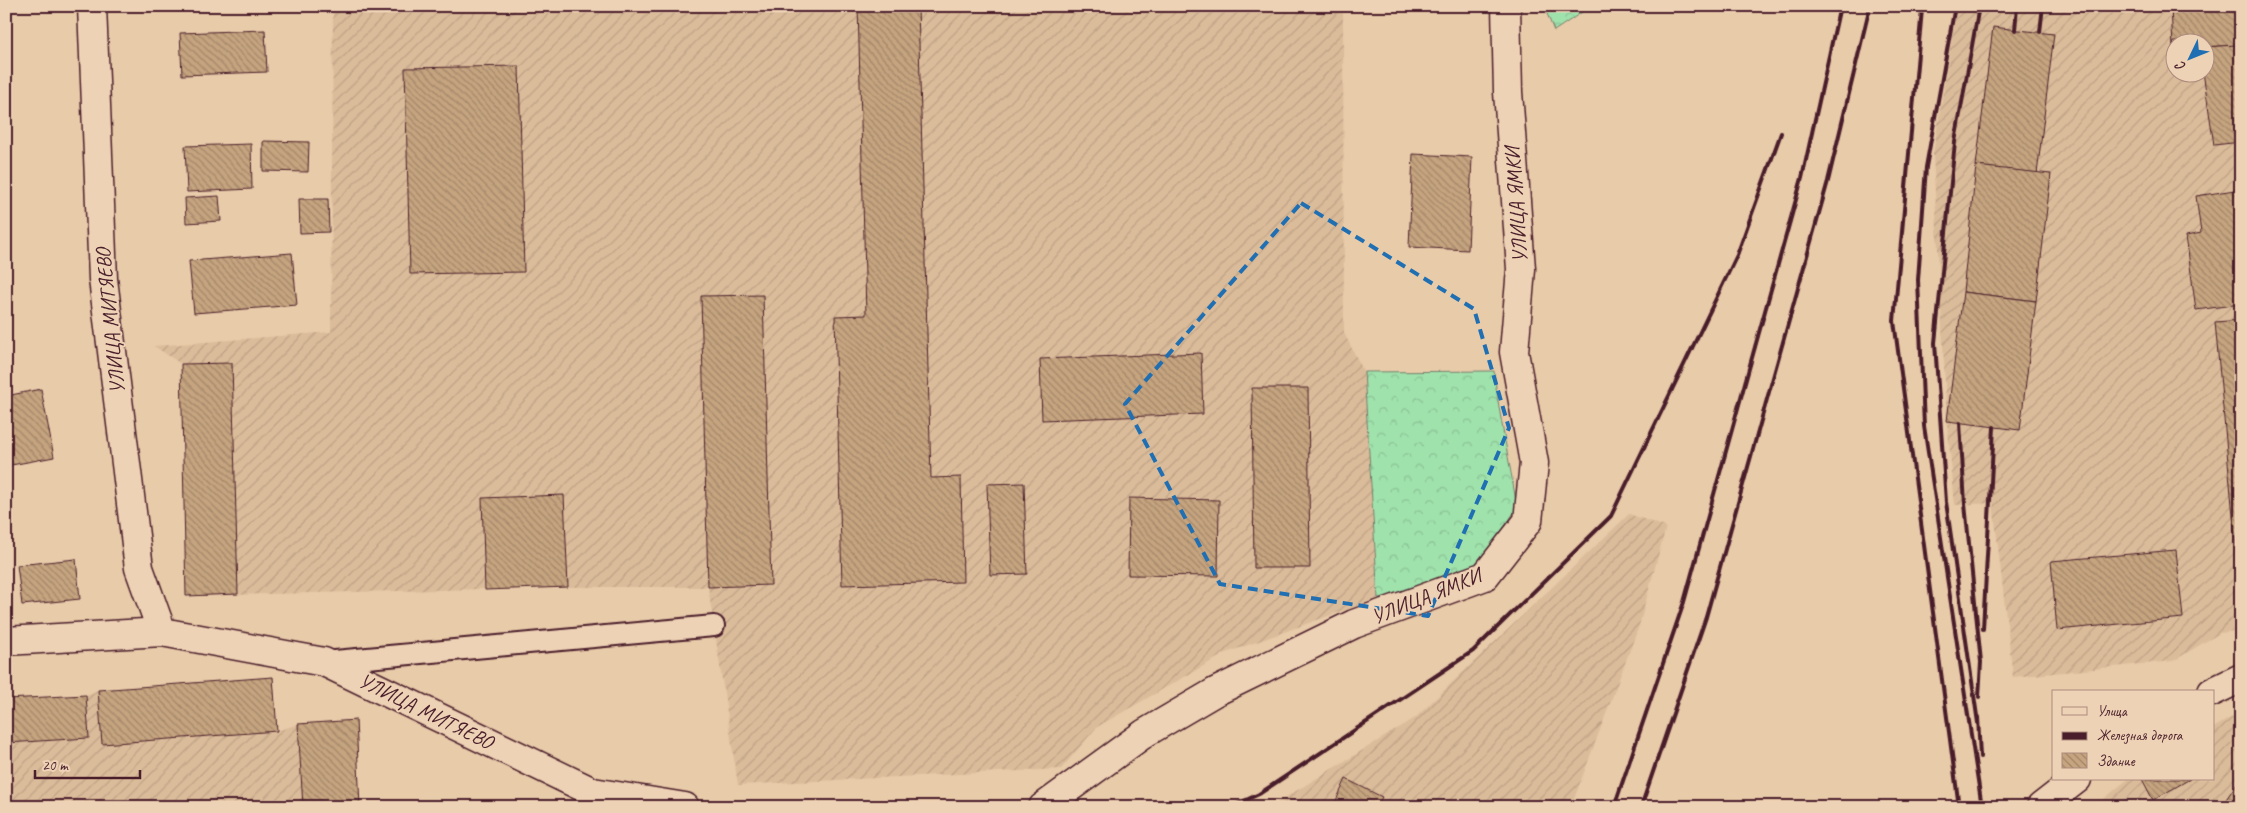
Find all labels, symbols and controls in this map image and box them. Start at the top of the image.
north arrow [2164,32,2214,82]
text: С [2171,57,2189,75]
street label: УЛИЦА ЯМКИ [1499,142,1533,264]
street label: УЛИЦА МИТЯЕВО [89,244,131,395]
street label: УЛИЦА ЯМКИ [1368,561,1488,630]
street label: УЛИЦА МИТЯЕВО [355,667,500,756]
legend [2052,690,2214,780]
text: Улица [2097,702,2128,721]
text: Железная дорога [2097,726,2184,745]
scale bar [35,748,140,780]
text: Здание [2097,752,2136,771]
text: 20 m [42,756,69,775]

